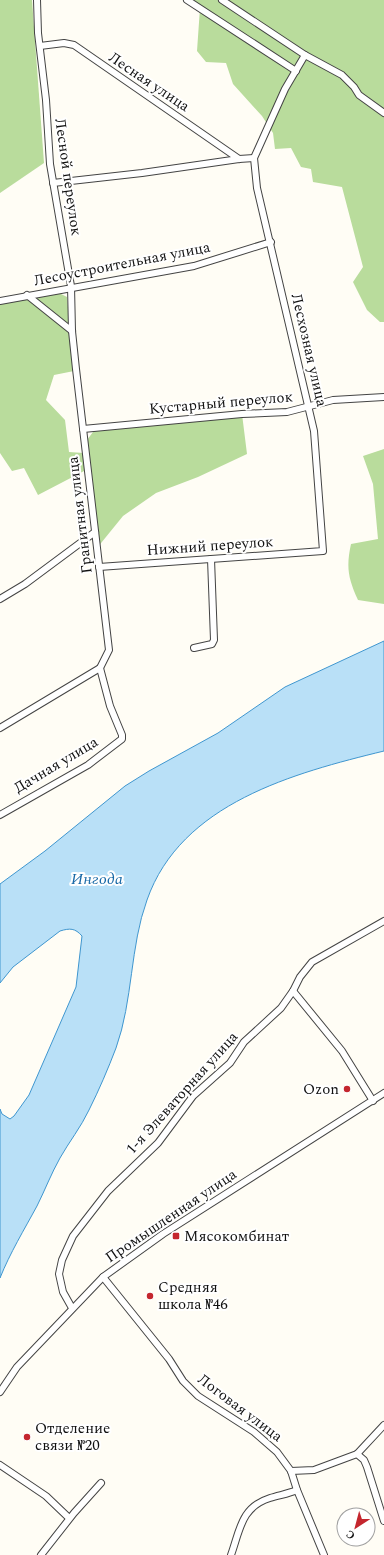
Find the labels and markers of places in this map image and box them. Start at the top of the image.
place label: Ozon [303,1078,339,1101]
marker: Ozon [342,1084,352,1094]
place label: Мясокомбинат [184,1225,289,1248]
marker: Мясокомбинат [171,1231,181,1241]
place label: Средняя школа №46 [158,1276,228,1316]
marker: Средняя школа №46 [145,1291,155,1301]
place label: Отделение связи №20 [35,1417,110,1457]
marker: Отделение связи №20 [22,1432,32,1442]

